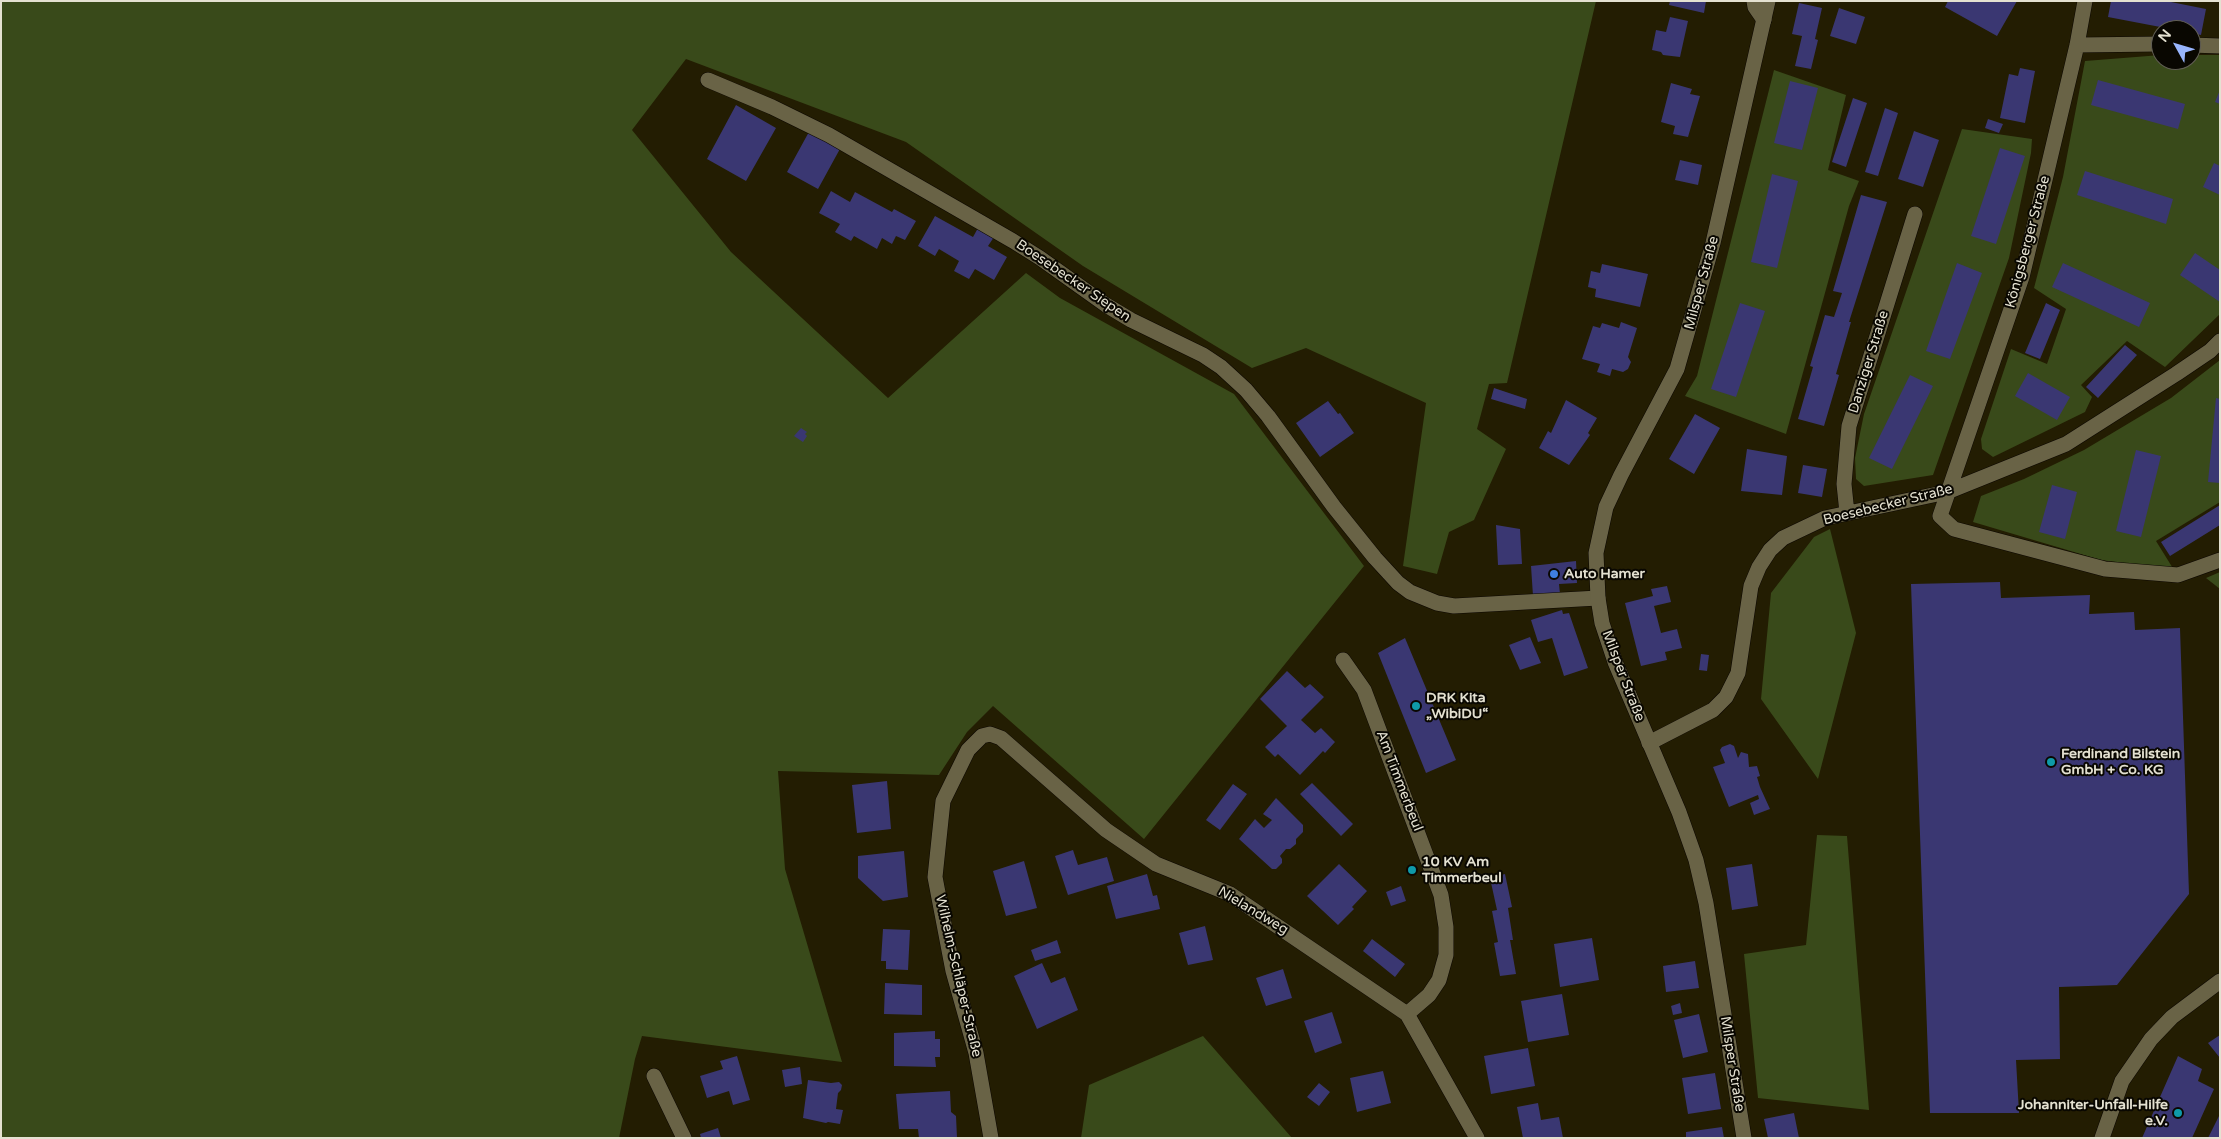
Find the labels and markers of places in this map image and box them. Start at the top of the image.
place label: Auto Hamer [1564,566,1645,582]
marker: Auto Hamer [1548,568,1560,580]
place label: DRK Kita „WibiDU“ [1426,690,1488,722]
marker: DRK Kita „WibiDU“ [1410,700,1422,712]
place label: Ferdinand Bilstein GmbH + Co. KG [2061,746,2180,779]
marker: Ferdinand Bilstein GmbH + Co. KG [2045,756,2057,768]
place label: 10 KV Am Timmerbeul [1422,854,1502,886]
marker: 10 KV Am Timmerbeul [1406,864,1418,876]
place label: Johanniter-Unfall-Hilfe e.V. [2018,1097,2168,1130]
marker: Johanniter-Unfall-Hilfe e.V. [2172,1107,2184,1119]

